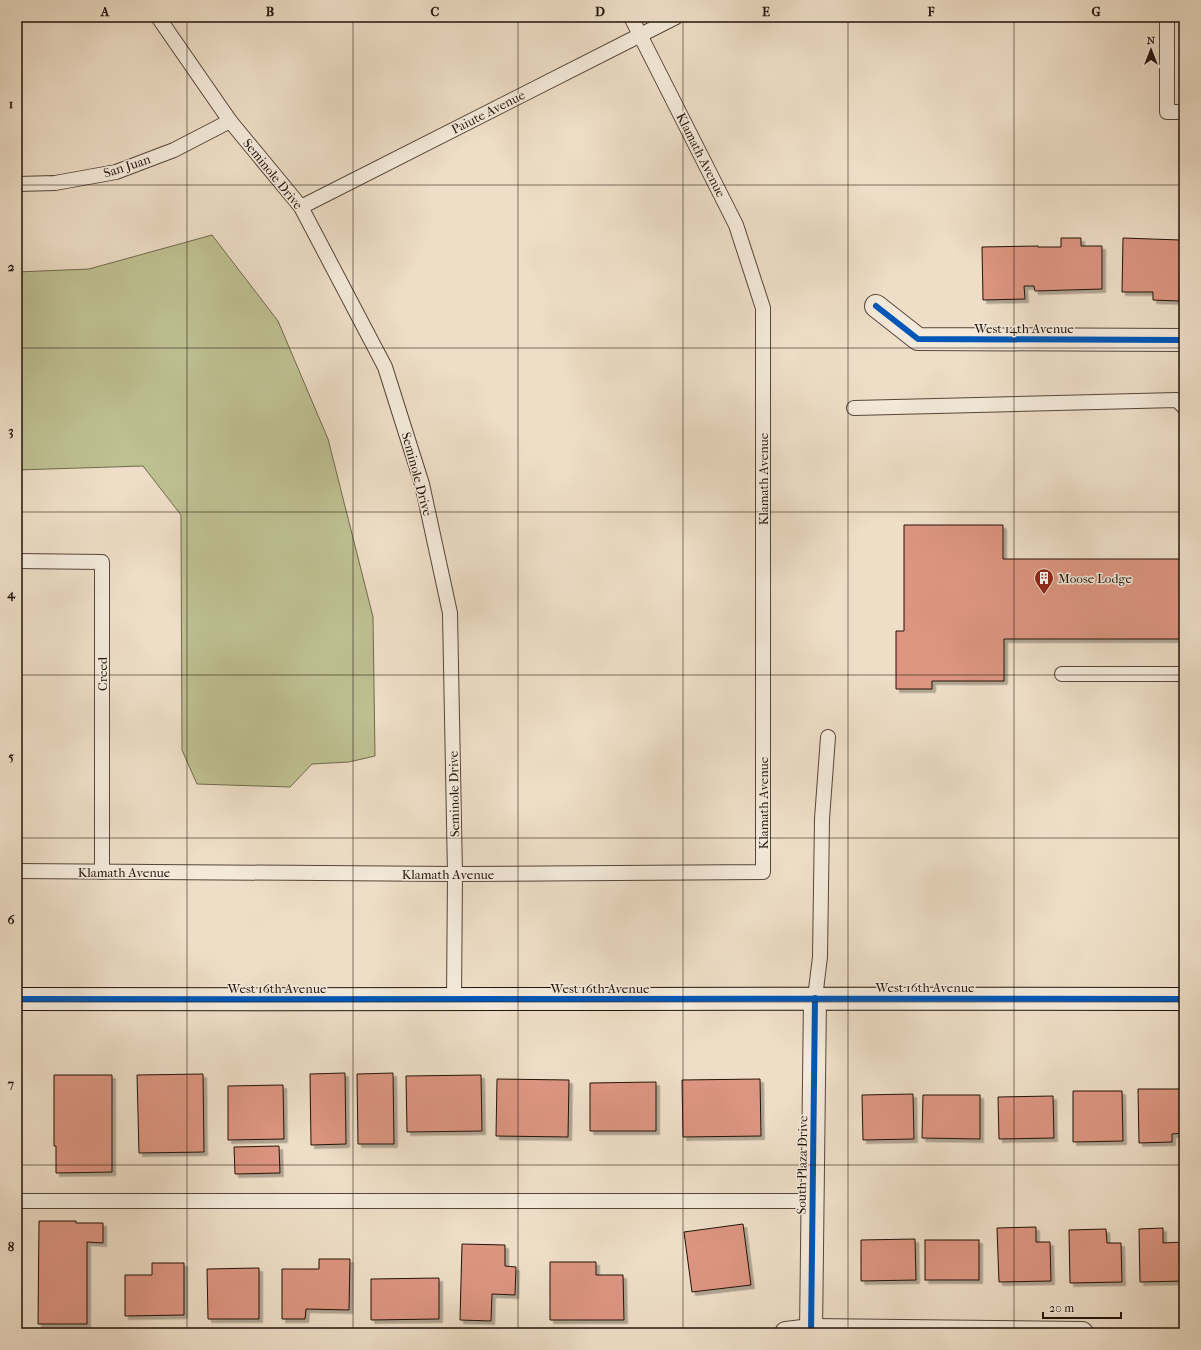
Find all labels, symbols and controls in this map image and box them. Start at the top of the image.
text: A [100,4,110,19]
text: B [266,4,275,19]
text: C [431,4,440,19]
text: D [595,4,605,19]
text: E [762,4,770,19]
text: F [927,4,935,19]
text: G [1091,4,1101,19]
north arrow [1131,30,1171,70]
text: N [1147,34,1156,47]
street label: Paiute Avenue [449,87,528,137]
text: 1 [9,96,14,111]
street label: Klamath Avenue [673,110,729,200]
street label: Seminole Drive [240,136,306,213]
street label: San Juan [102,151,153,181]
text: 2 [8,259,15,274]
street label: West 14th Avenue [973,321,1074,336]
text: 3 [8,423,14,439]
street label: Seminole Drive [399,430,436,518]
street label: Klamath Avenue [756,432,771,525]
building icon: Moose Lodge [1033,567,1055,595]
place label: Moose Lodge [1058,571,1132,586]
text: 4 [6,586,16,602]
street label: Creed [95,656,110,691]
text: 5 [8,749,14,764]
street label: Seminole Drive [446,750,462,837]
street label: Klamath Avenue [756,756,771,849]
street label: Klamath Avenue [78,865,171,880]
street label: Klamath Avenue [402,867,495,882]
text: 6 [7,912,15,927]
street label: West 16th Avenue [875,980,975,995]
street label: West 16th Avenue [227,981,327,996]
street label: West 16th Avenue [550,981,650,996]
text: 7 [7,1076,15,1091]
street label: South Plaza Drive [794,1115,810,1215]
text: 8 [8,1239,15,1254]
scale bar [1043,1294,1121,1320]
text: 20 m [1049,1301,1074,1315]

